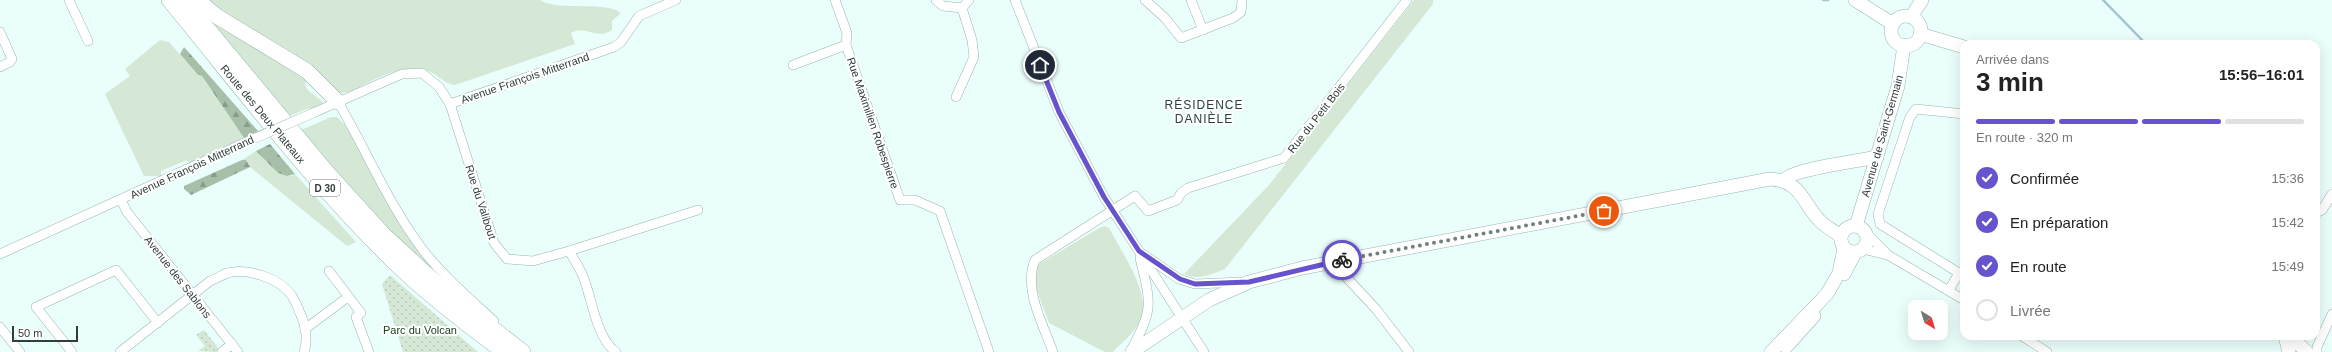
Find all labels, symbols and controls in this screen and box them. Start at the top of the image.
pin [1023,48,1057,82]
street label: Avenue François Mitterrand [459,50,591,106]
text: Arrivée dans [1976,52,2049,67]
icon: home [1029,54,1051,76]
street label: Rue Maximilien Robespierre [845,56,901,190]
street label: Route des Deux Plateaux [218,62,308,166]
text: 15:56–16:01 [2219,66,2304,83]
text: 3 min [1976,67,2044,97]
street label: Avenue de Saint-Germain [1859,74,1905,198]
street label: Rue du Petit Bois [1285,80,1347,155]
district label: RÉSIDENCE DANIÈLE [1164,97,1244,126]
text: En route · 320 m [1976,130,2073,145]
street label: Avenue François Mitterrand [128,133,256,201]
street label: Rue du Valibout [463,163,499,241]
icon: check [1976,167,1998,189]
text: Confirmée [2010,170,2079,187]
text: 15:36 [2271,171,2304,186]
road number: D 30 [310,180,340,196]
pin [1587,194,1621,228]
icon: bag [1593,200,1615,222]
icon: check [1976,211,1998,233]
text: En préparation [2010,214,2108,231]
text: 15:42 [2271,215,2304,230]
street label: Avenue des Sablons [142,234,214,321]
courier [1322,240,1362,280]
icon: bike [1331,249,1353,271]
icon: check [1976,255,1998,277]
text: En route [2010,258,2067,275]
text: 15:49 [2271,259,2304,274]
north arrow [1908,300,1948,340]
map controls [1908,300,1948,340]
text: Livrée [2010,302,2051,319]
scale bar [12,324,78,343]
park label: Parc du Volcan [383,324,457,336]
text: 50 m [18,327,42,339]

